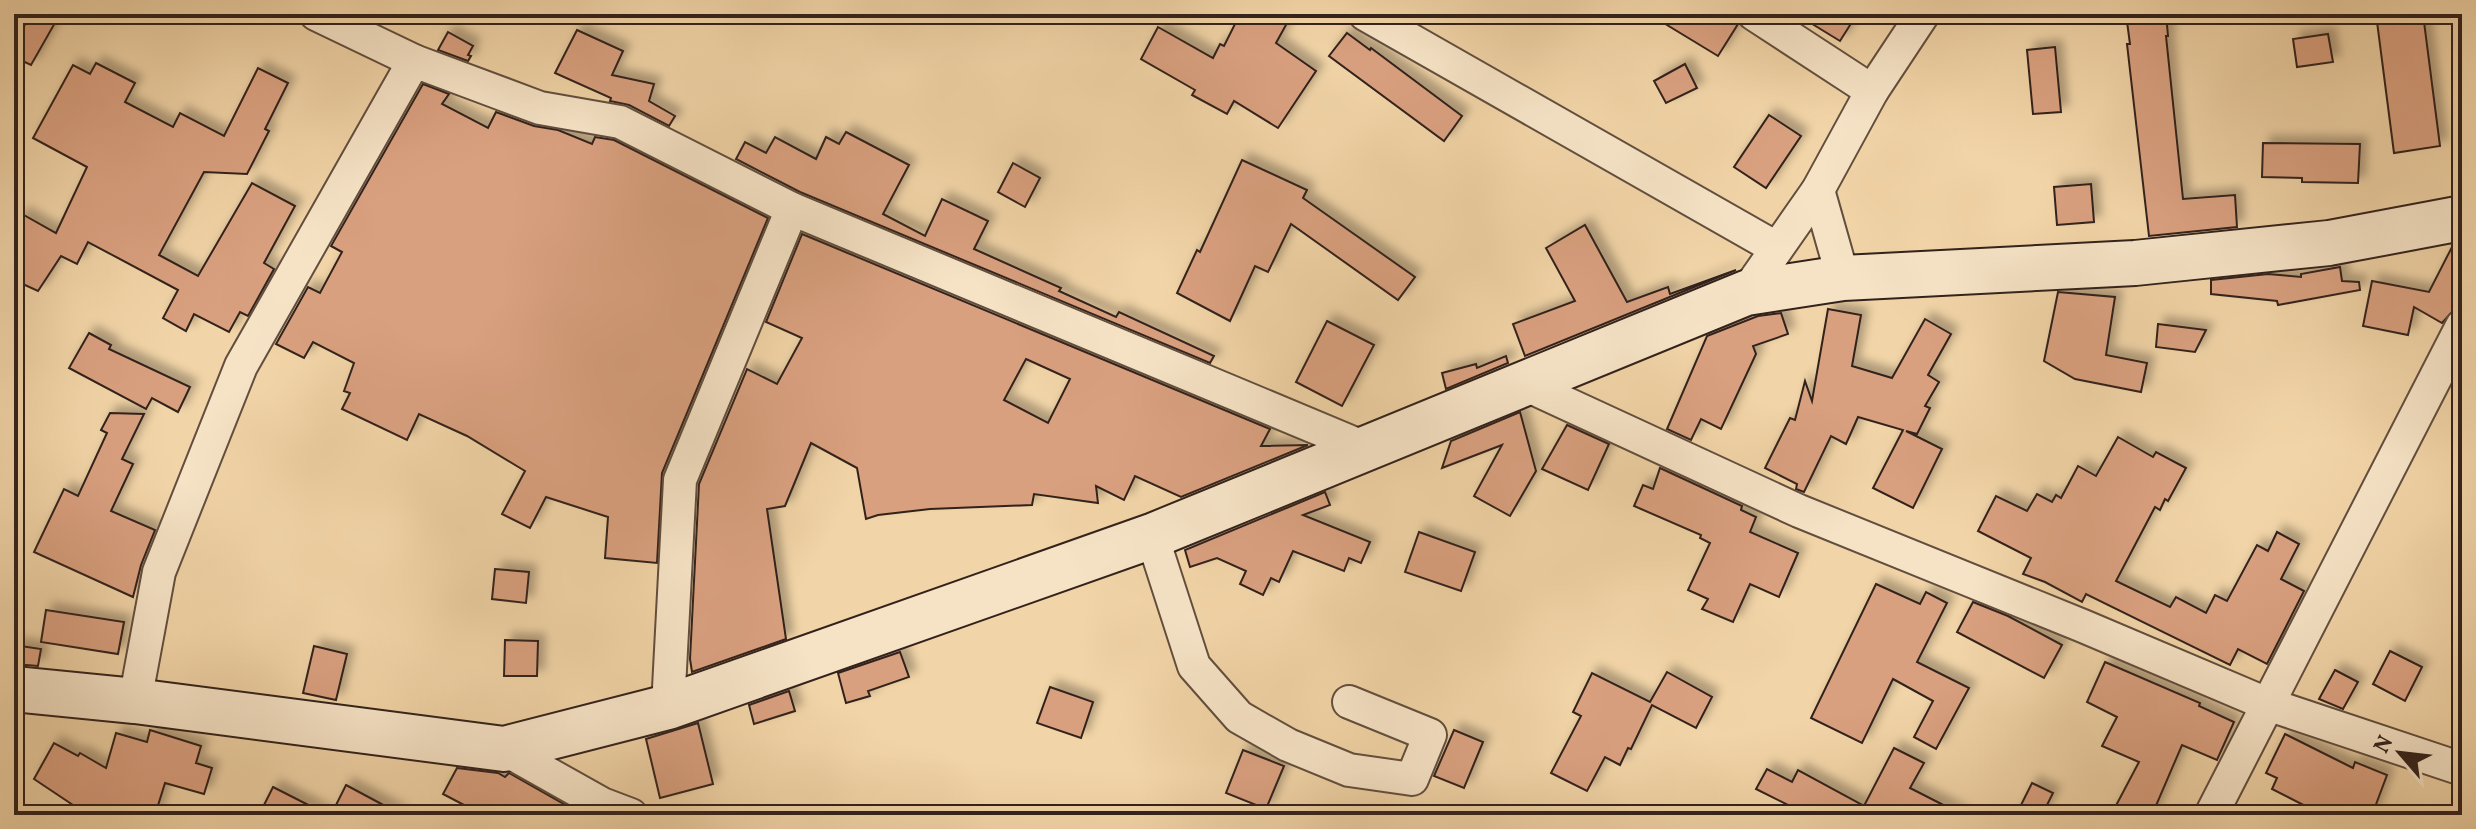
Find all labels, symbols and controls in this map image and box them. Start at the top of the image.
north arrow [2360,713,2440,793]
text: N [2367,730,2402,759]

